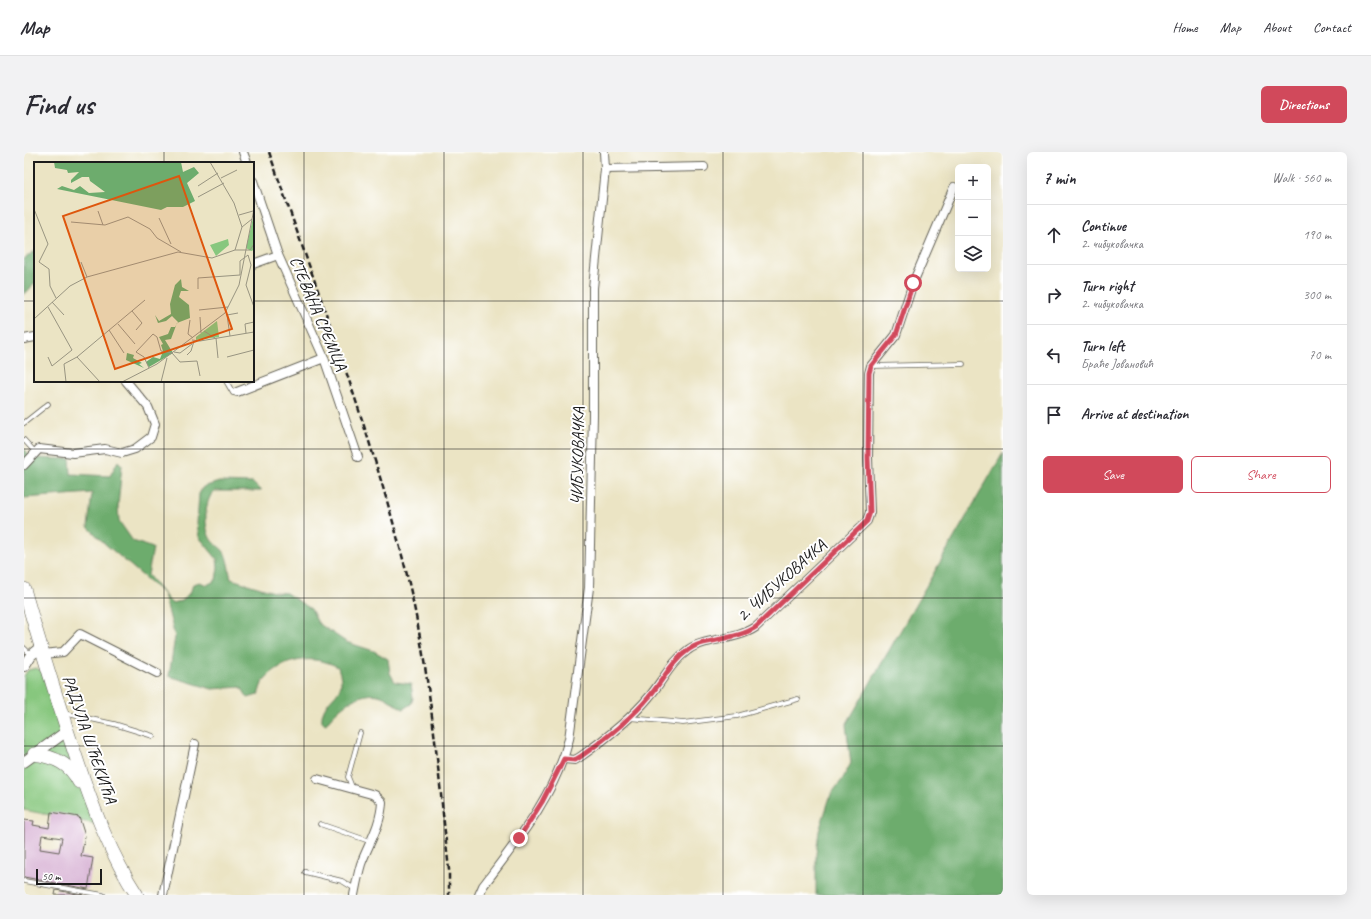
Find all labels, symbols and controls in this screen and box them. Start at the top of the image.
text: Map [20,16,50,40]
text: Home [1172,19,1198,36]
text: Map [1220,19,1241,36]
text: About [1263,19,1291,36]
text: Contact [1313,19,1351,36]
button: Directions [1261,86,1347,123]
text: Find us [24,87,94,122]
inset map [34,162,254,382]
map controls [955,164,991,272]
button: + [955,164,991,200]
text: 7 min [1043,168,1076,189]
text: Walk · 560 m [1272,170,1331,186]
button: − [955,200,991,236]
text: Continue [1081,217,1126,236]
icon: ahead [1043,224,1065,246]
text: 190 m [1303,227,1331,243]
button: layers [955,236,991,272]
text: 2. чибуковачка [1081,236,1143,252]
street label: СТЕВАНА СРЕМЦА [285,253,352,374]
route start [904,274,922,292]
text: Turn right [1081,277,1134,296]
icon: right [1043,284,1065,306]
text: 300 m [1303,287,1331,303]
text: 2. чибуковачка [1081,296,1143,312]
text: Turn left [1081,337,1124,356]
icon: left [1043,344,1065,366]
text: 70 m [1309,347,1331,363]
text: Браће Јовановић [1081,356,1153,372]
icon: arrive [1043,404,1065,426]
text: Arrive at destination [1081,405,1188,424]
street label: ЧИБУКОВАЧКА [566,406,589,505]
button: Save [1043,456,1183,493]
button: Share [1191,456,1331,493]
street label: 2. ЧИБУКОВАЧКА [732,534,831,626]
street label: РАДУЛА ШЋЕКИЋА [58,672,122,807]
route end [510,829,528,847]
scale bar [36,867,102,886]
text: 50 m [42,869,61,883]

